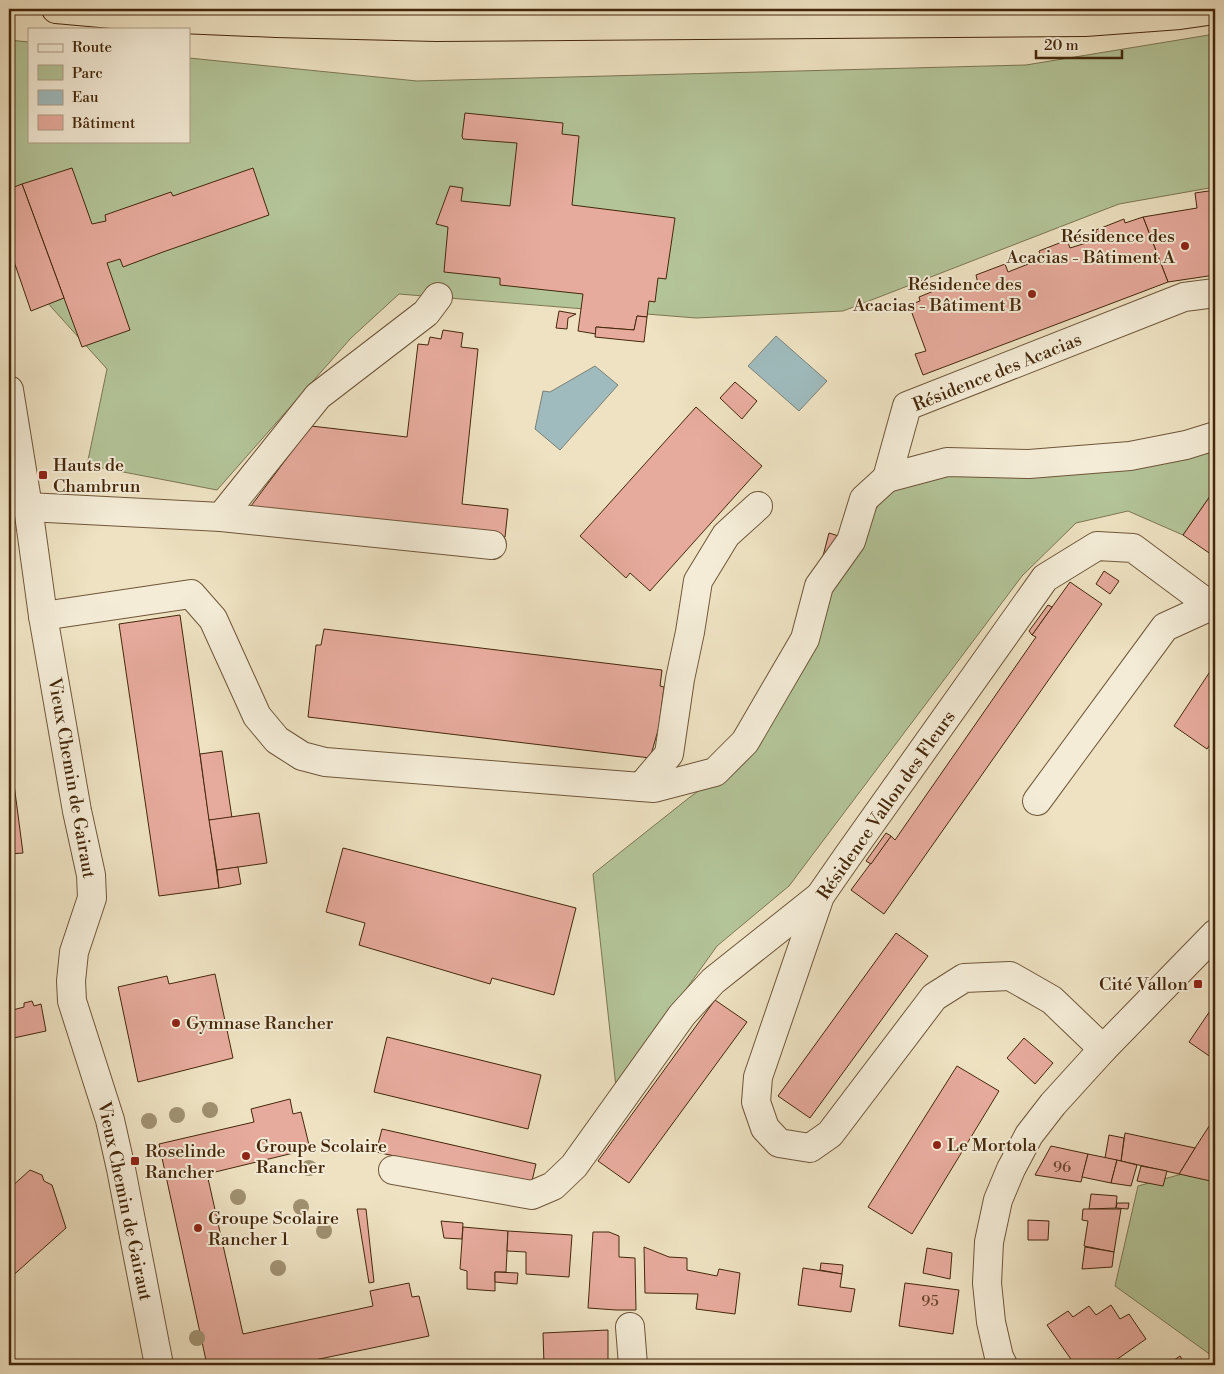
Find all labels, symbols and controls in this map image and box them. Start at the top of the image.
legend [28,28,190,142]
scale bar [1036,28,1123,60]
text: 20 m [1044,36,1079,55]
text: Route [72,38,112,57]
text: Parc [72,64,103,83]
text: Eau [72,88,99,107]
text: Bâtiment [71,114,136,133]
place label: Résidence des Acacias - Bâtiment A [1005,225,1176,269]
marker: Résidence des Acacias - Bâtiment A [1179,240,1191,252]
place label: Résidence des Acacias - Bâtiment B [852,273,1022,317]
marker: Résidence des Acacias - Bâtiment B [1026,288,1038,300]
street label: Résidence des Acacias [909,328,1085,417]
place label: Hauts de Chambrun [53,454,141,498]
marker: Hauts de Chambrun [37,469,49,481]
street label: Vieux Chemin de Gairaut [42,675,101,881]
street label: Résidence Vallon des Fleurs [812,706,961,904]
place label: Cité Vallon [1099,973,1188,996]
marker: Cité Vallon [1192,978,1204,990]
place label: Gymnase Rancher [186,1012,334,1035]
marker: Gymnase Rancher [170,1017,182,1029]
street label: Vieux Chemin de Gairaut [92,1098,157,1303]
place label: Le Mortola [947,1134,1038,1157]
place label: Groupe Scolaire Rancher [256,1135,387,1179]
marker: Le Mortola [931,1139,943,1151]
place label: Roselinde Rancher [145,1140,226,1184]
marker: Groupe Scolaire Rancher [240,1150,252,1162]
marker: Roselinde Rancher [129,1155,141,1167]
house number: 96 [1053,1158,1071,1177]
place label: Groupe Scolaire Rancher 1 [208,1207,339,1251]
marker: Groupe Scolaire Rancher 1 [192,1222,204,1234]
house number: 95 [921,1292,939,1311]

